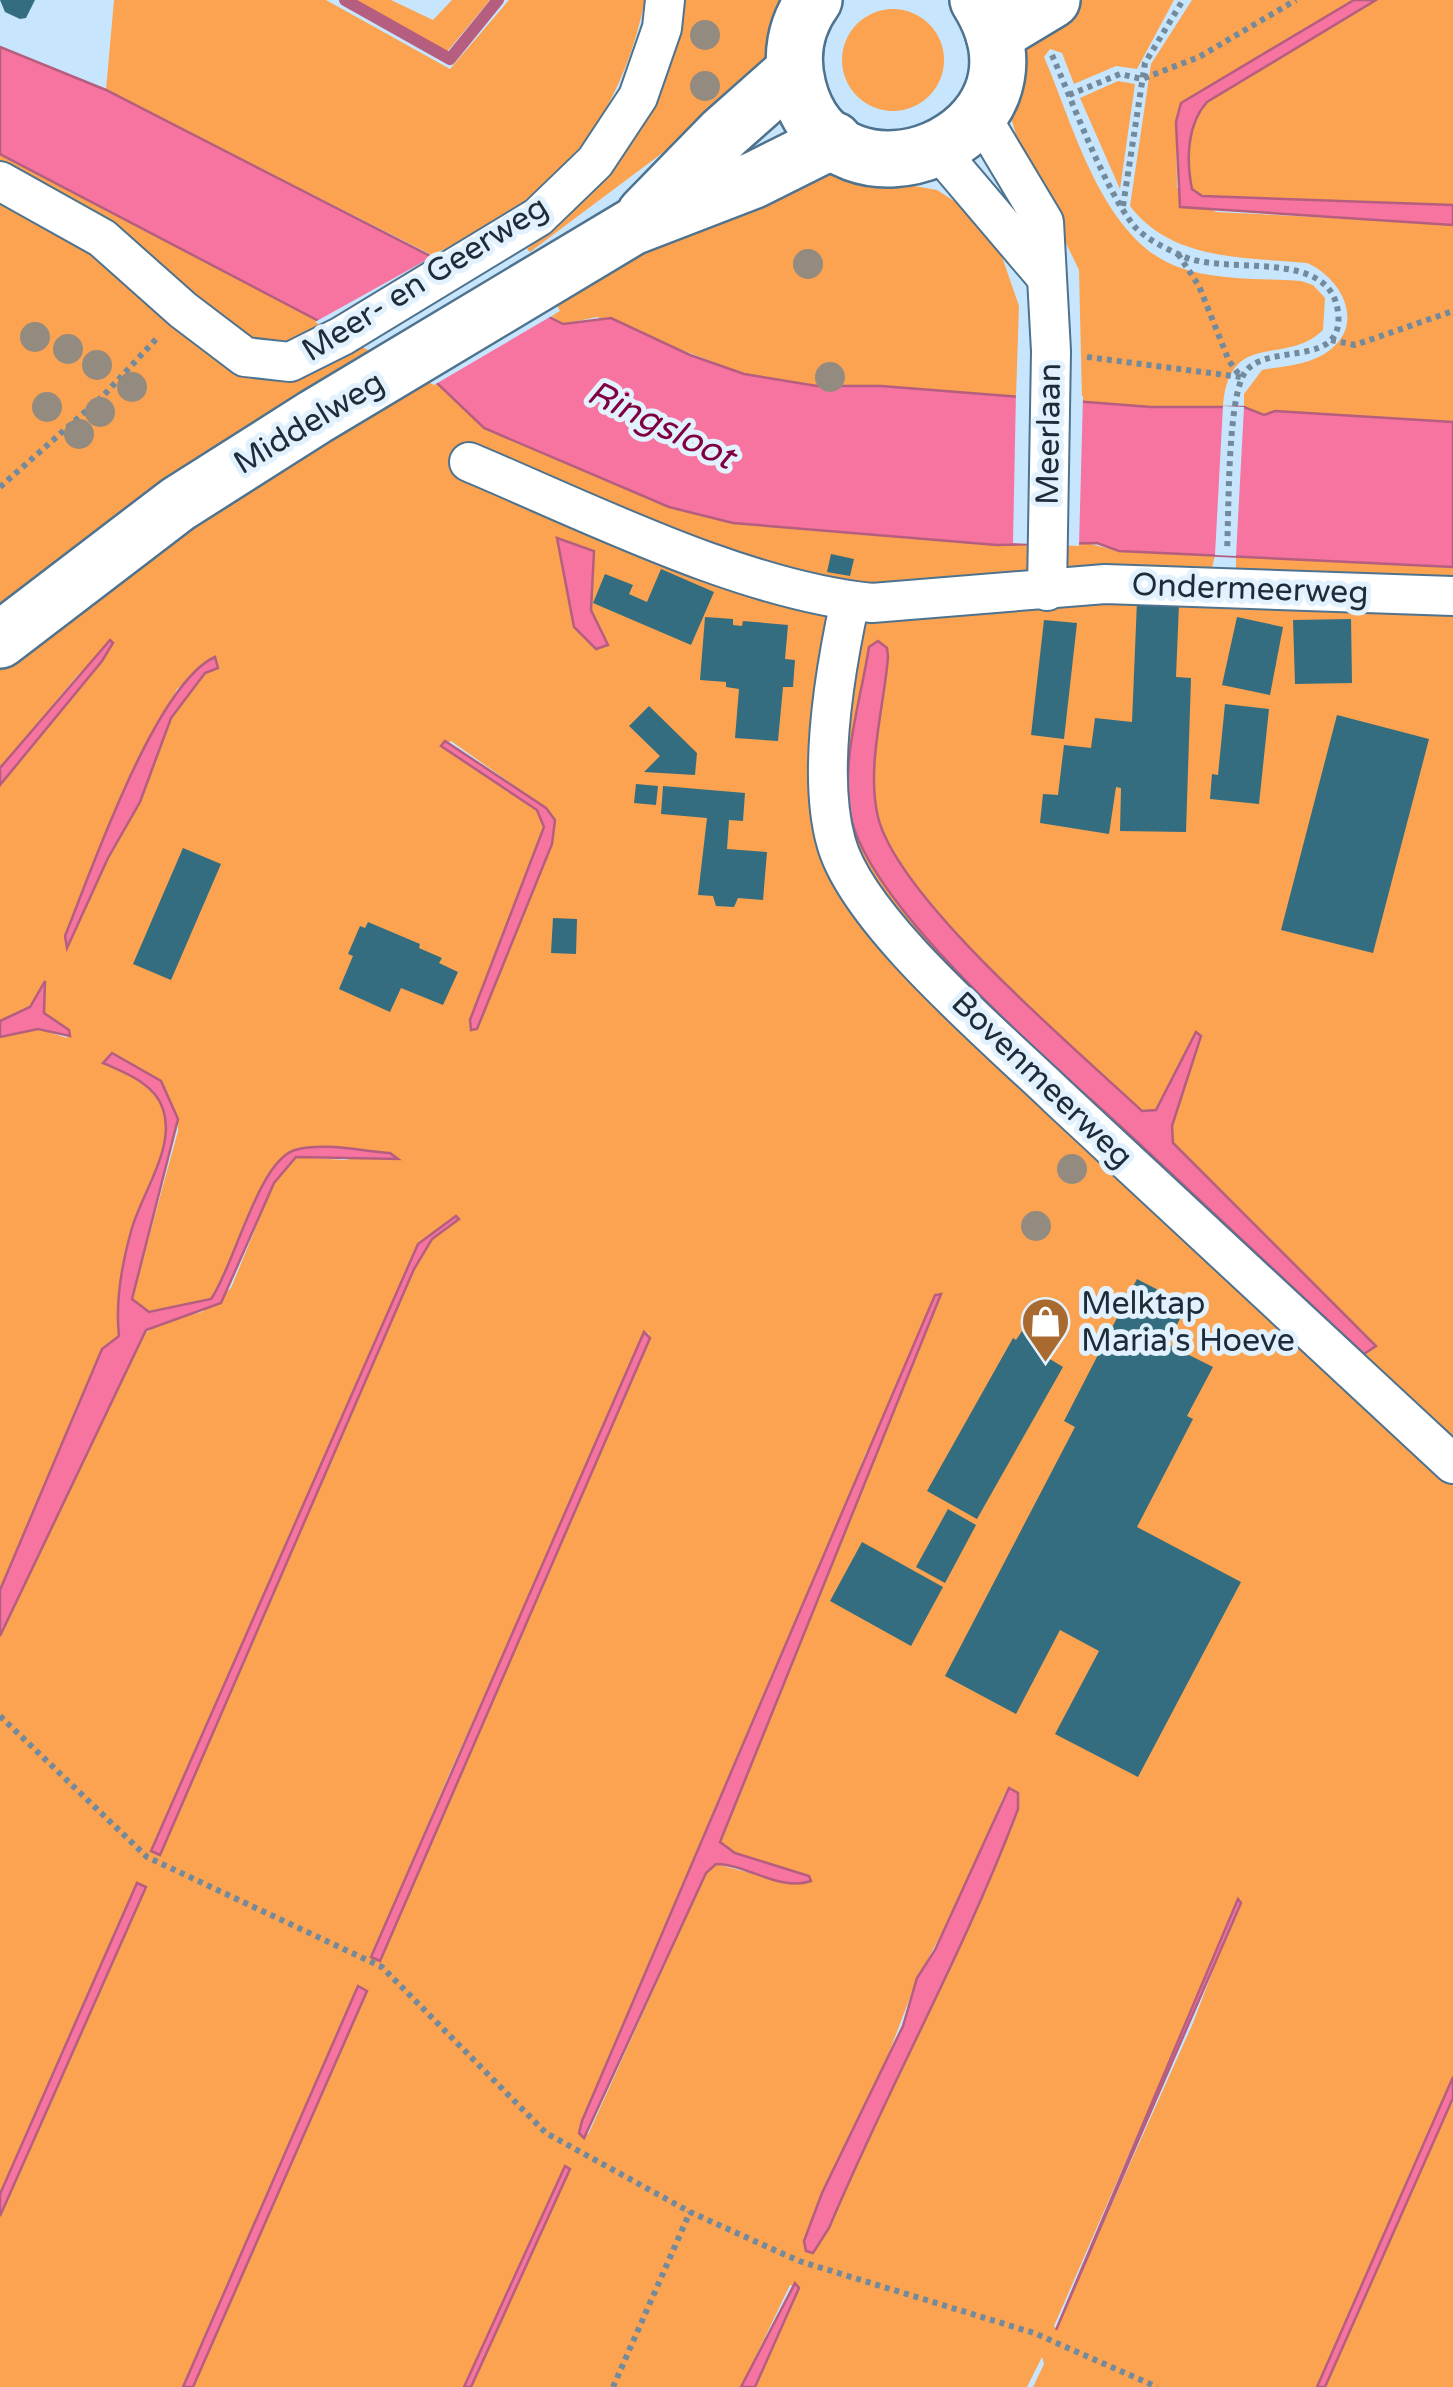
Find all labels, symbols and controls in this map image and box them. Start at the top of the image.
street label: Meer- en Geerweg [295,188,555,370]
street label: Meerlaan [1029,362,1069,506]
street label: Middelweg [227,363,391,483]
water label: Ringsloot [581,371,745,480]
street label: Ondermeerweg [1131,566,1369,612]
street label: Bovenmeerweg [944,984,1140,1176]
place label: Melktap Maria's Hoeve [1081,1285,1295,1360]
shop icon: Melktap Maria's Hoeve [1020,1296,1072,1364]

